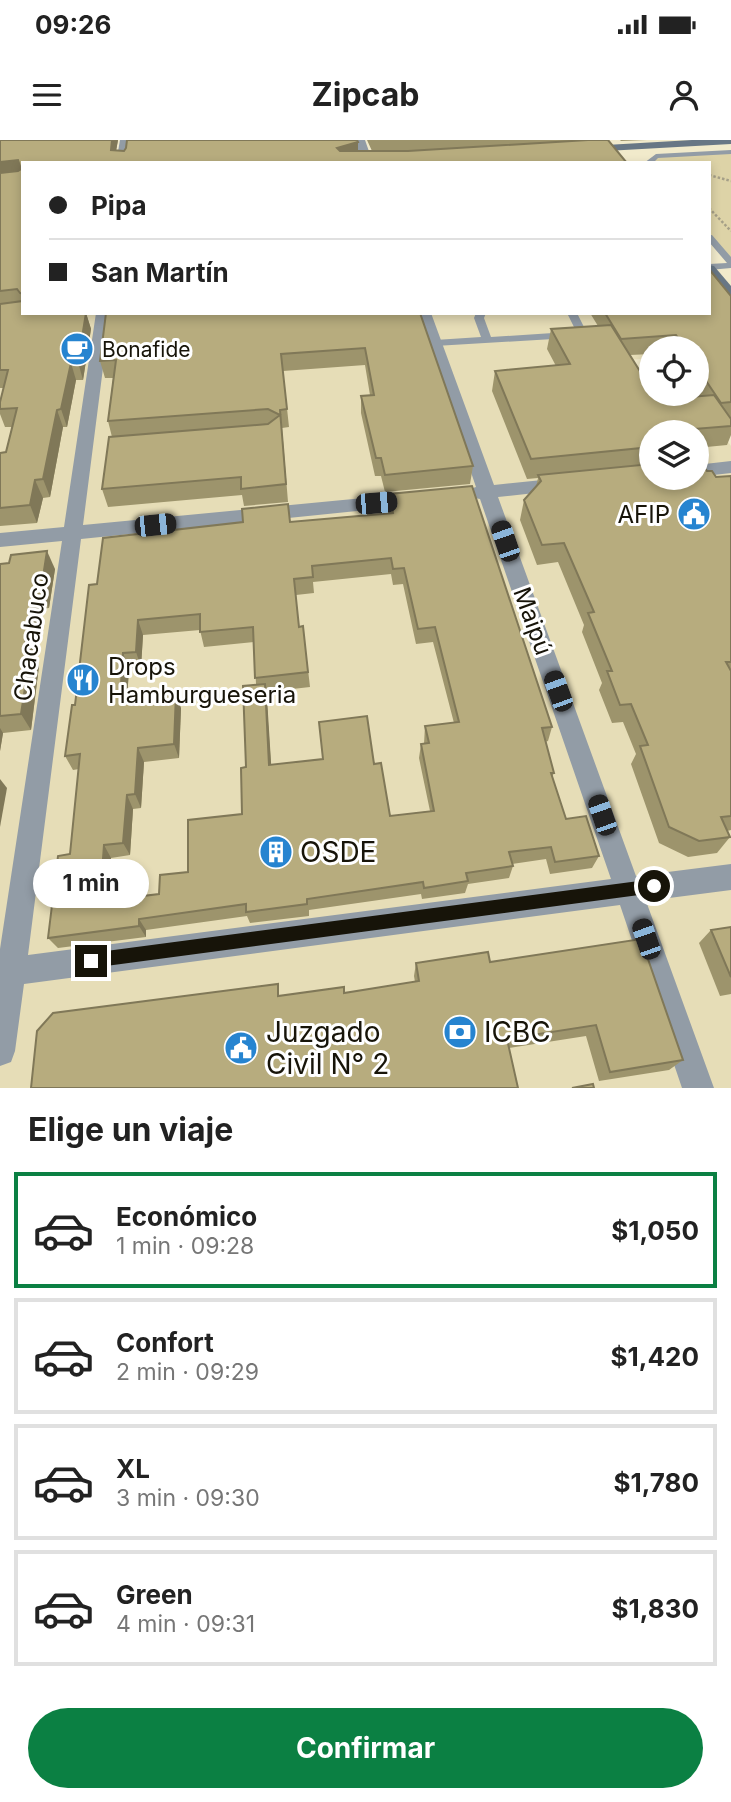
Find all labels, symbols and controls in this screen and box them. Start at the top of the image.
text: 09:26 [35,9,111,40]
text: Zipcab [312,75,419,114]
icon: menu [28,76,66,114]
icon: person [665,76,703,114]
text: Pipa [91,190,147,221]
text: San Martín [91,257,229,288]
cafe icon: Bonafide [58,330,96,368]
map controls [639,336,709,490]
button: locate [639,336,709,406]
place label: Bonafide [102,337,191,362]
button: layers [639,420,709,490]
car [355,491,398,515]
public building icon: AFIP [675,495,713,533]
place label: AFIP [618,500,670,529]
car [134,512,177,538]
car [489,518,522,564]
street label: Chacabuco [8,571,54,703]
street label: Maipú [507,583,559,659]
place label: Drops Hamburgueseria [108,652,296,709]
restaurant icon: Drops Hamburgueseria [64,661,102,699]
car [541,668,576,714]
car [586,792,619,838]
building icon: OSDE [257,833,295,871]
place label: OSDE [300,835,376,869]
callout: 1 min [33,860,149,908]
text: 1 min [63,869,119,897]
route start [638,870,670,902]
car [630,916,663,962]
route end [75,945,107,977]
bank icon: ICBC [441,1013,479,1051]
place label: Juzgado Civil N° 2 [266,1015,389,1081]
place label: ICBC [484,1015,551,1049]
public building icon: Juzgado Civil N° 2 [222,1029,260,1067]
text: Elige un viaje [28,1110,233,1149]
icon: car [32,1199,95,1262]
text: Económico [116,1201,257,1232]
text: $1,050 [611,1215,699,1246]
text: 1 min · 09:28 [116,1232,254,1260]
icon: car [32,1325,95,1388]
text: Confort [116,1327,214,1358]
text: $1,420 [611,1341,699,1372]
text: 2 min · 09:29 [116,1358,259,1386]
icon: car [32,1451,95,1514]
text: XL [116,1453,150,1484]
text: $1,780 [614,1467,699,1498]
text: 3 min · 09:30 [116,1484,260,1512]
icon: car [32,1577,95,1640]
text: Green [116,1579,193,1610]
text: $1,830 [612,1593,699,1624]
text: 4 min · 09:31 [116,1610,255,1638]
button: Confirmar [28,1708,703,1788]

